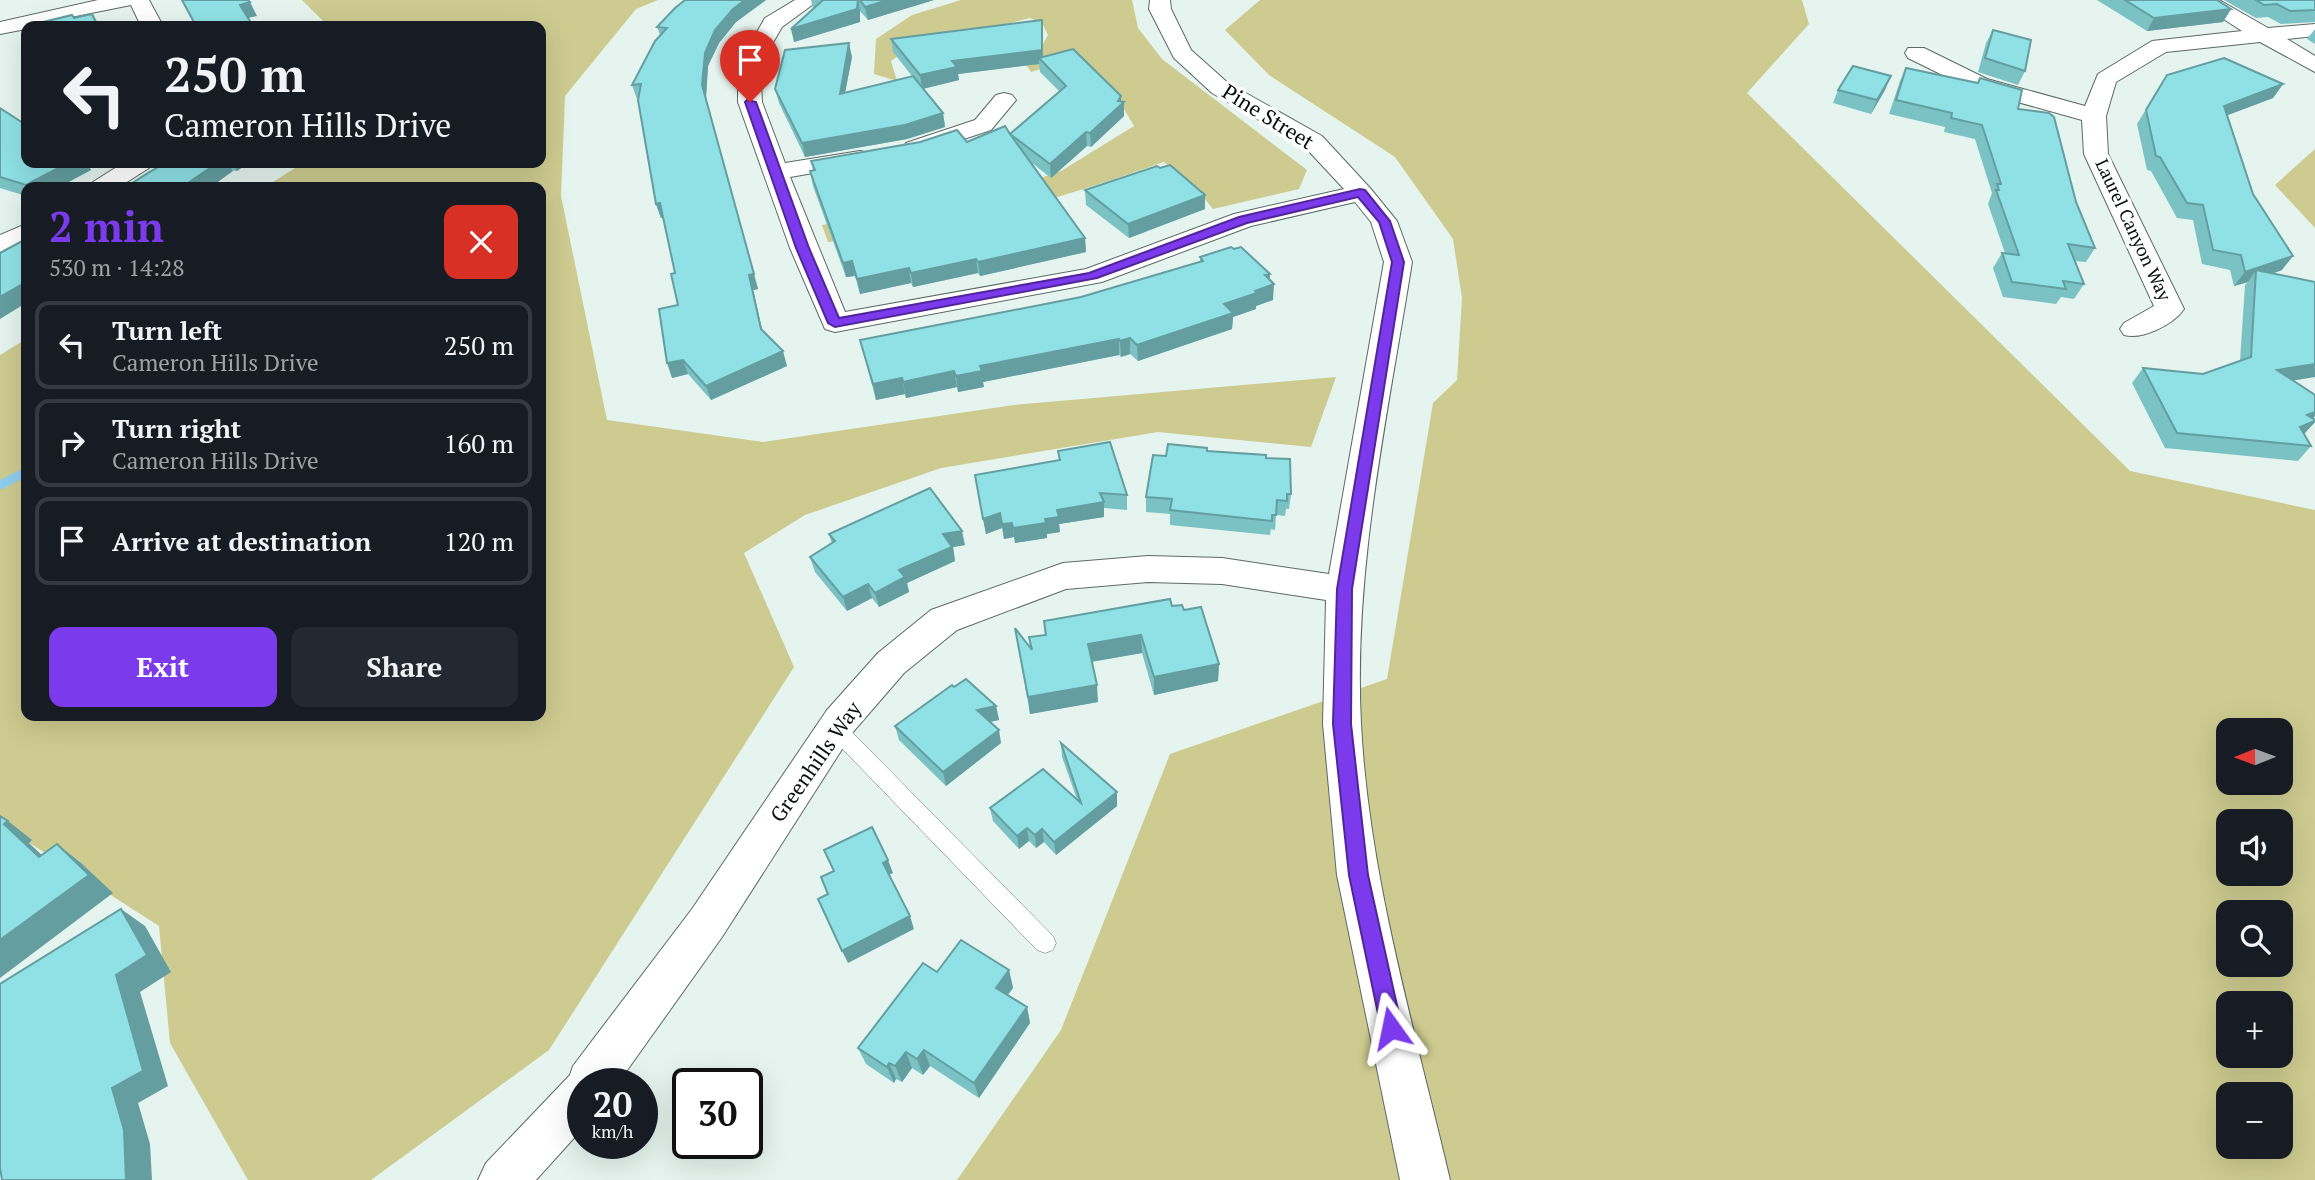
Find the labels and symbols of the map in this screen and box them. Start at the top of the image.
pin [720,30,780,102]
street label: Pine Street [1217,77,1320,155]
street label: Laurel Canyon Way [2090,155,2178,305]
street label: Greenhills Way [763,695,867,827]
north arrow [2216,718,2292,794]
position arrow [1354,991,1428,1065]
speed limit sign: 30 [672,1068,763,1159]

